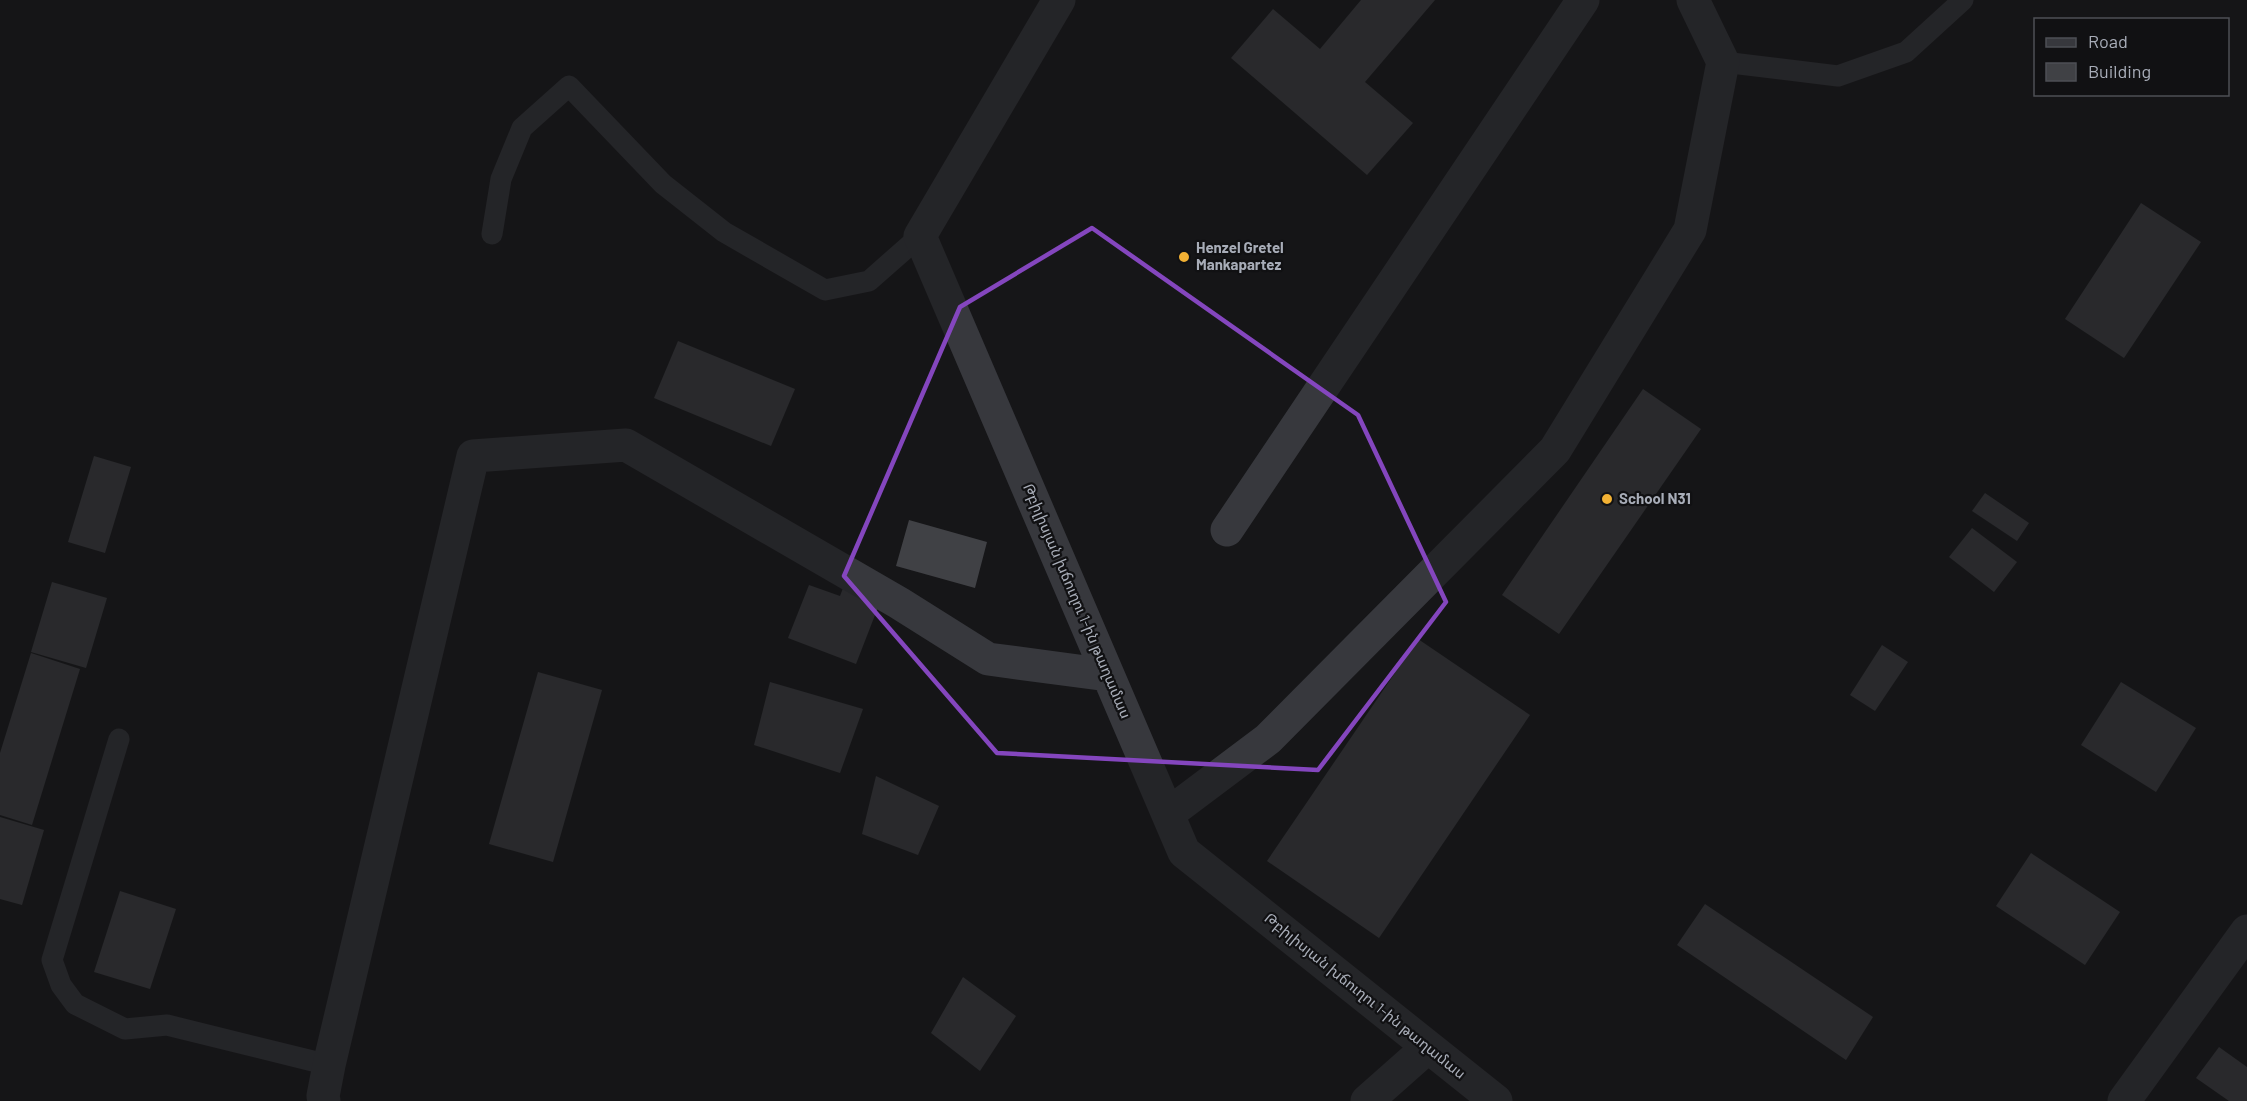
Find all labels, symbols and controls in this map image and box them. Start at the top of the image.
legend [2034,18,2229,96]
text: Road [2088,30,2128,52]
text: Building [2088,60,2151,82]
place label: Henzel Gretel Mankapartez [1196,238,1284,273]
marker: Henzel Gretel Mankapartez [1177,250,1191,264]
street label: Թբիլիսյան խճուղու 1-ին թաղամաս [1019,480,1136,721]
place label: School N31 [1619,489,1691,507]
marker: School N31 [1600,492,1614,506]
street label: Թբիլիսյան խճուղու 1-ին թաղամաս [1261,908,1470,1083]

